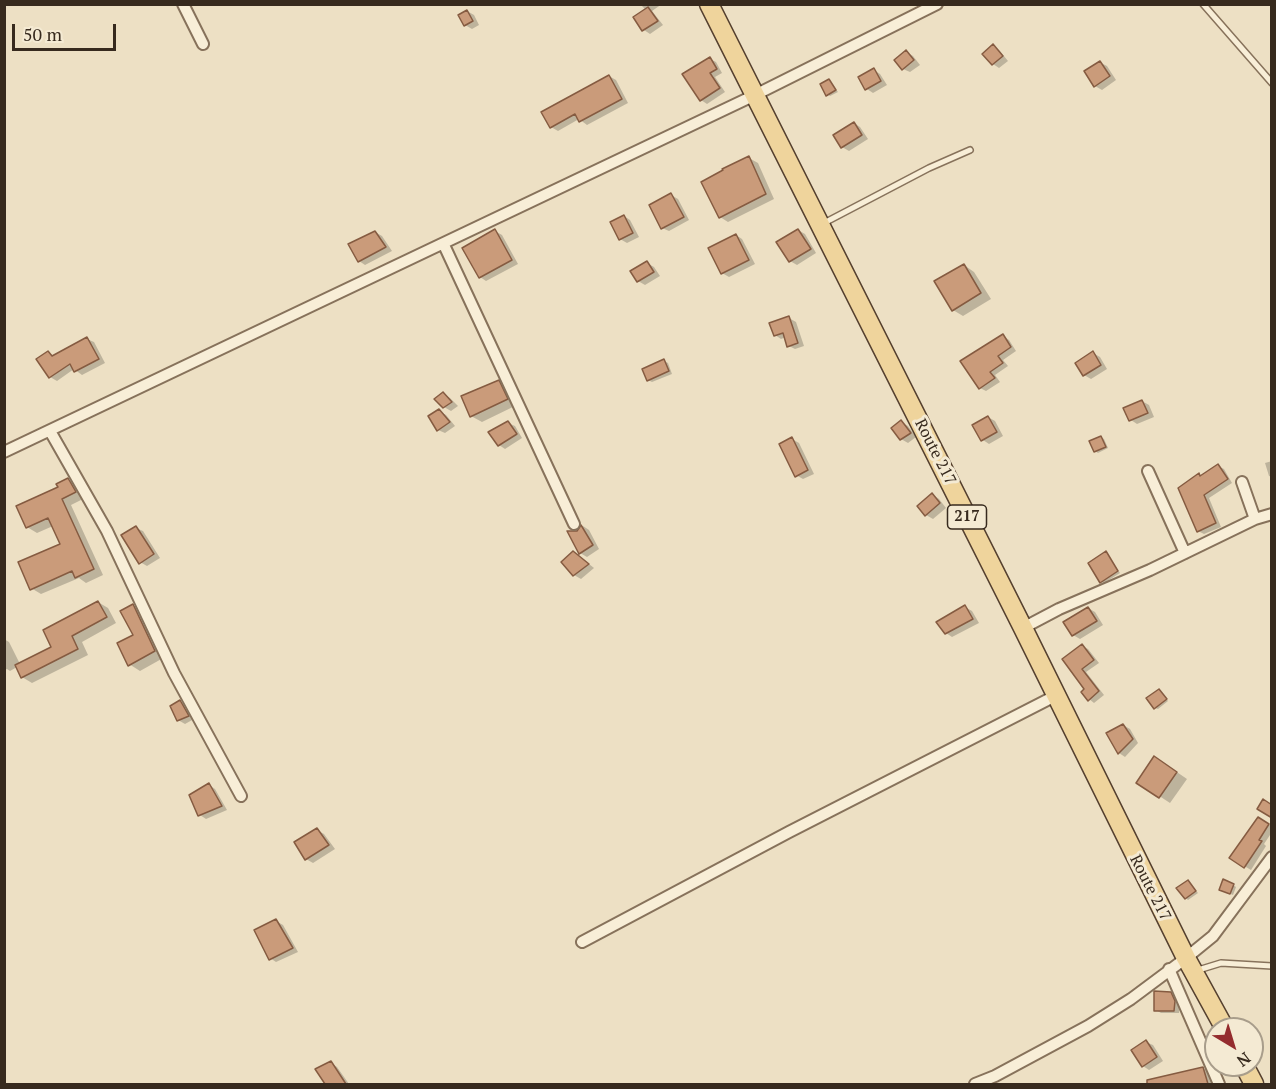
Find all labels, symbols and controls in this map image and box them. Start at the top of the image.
scale bar [15,12,118,50]
text: 50 m [23,22,62,46]
street label: Route 217 [910,416,960,488]
road number: 217 [948,505,986,529]
street label: Route 217 [1125,852,1175,924]
north arrow [1204,1017,1264,1077]
text: N [1232,1047,1255,1072]

